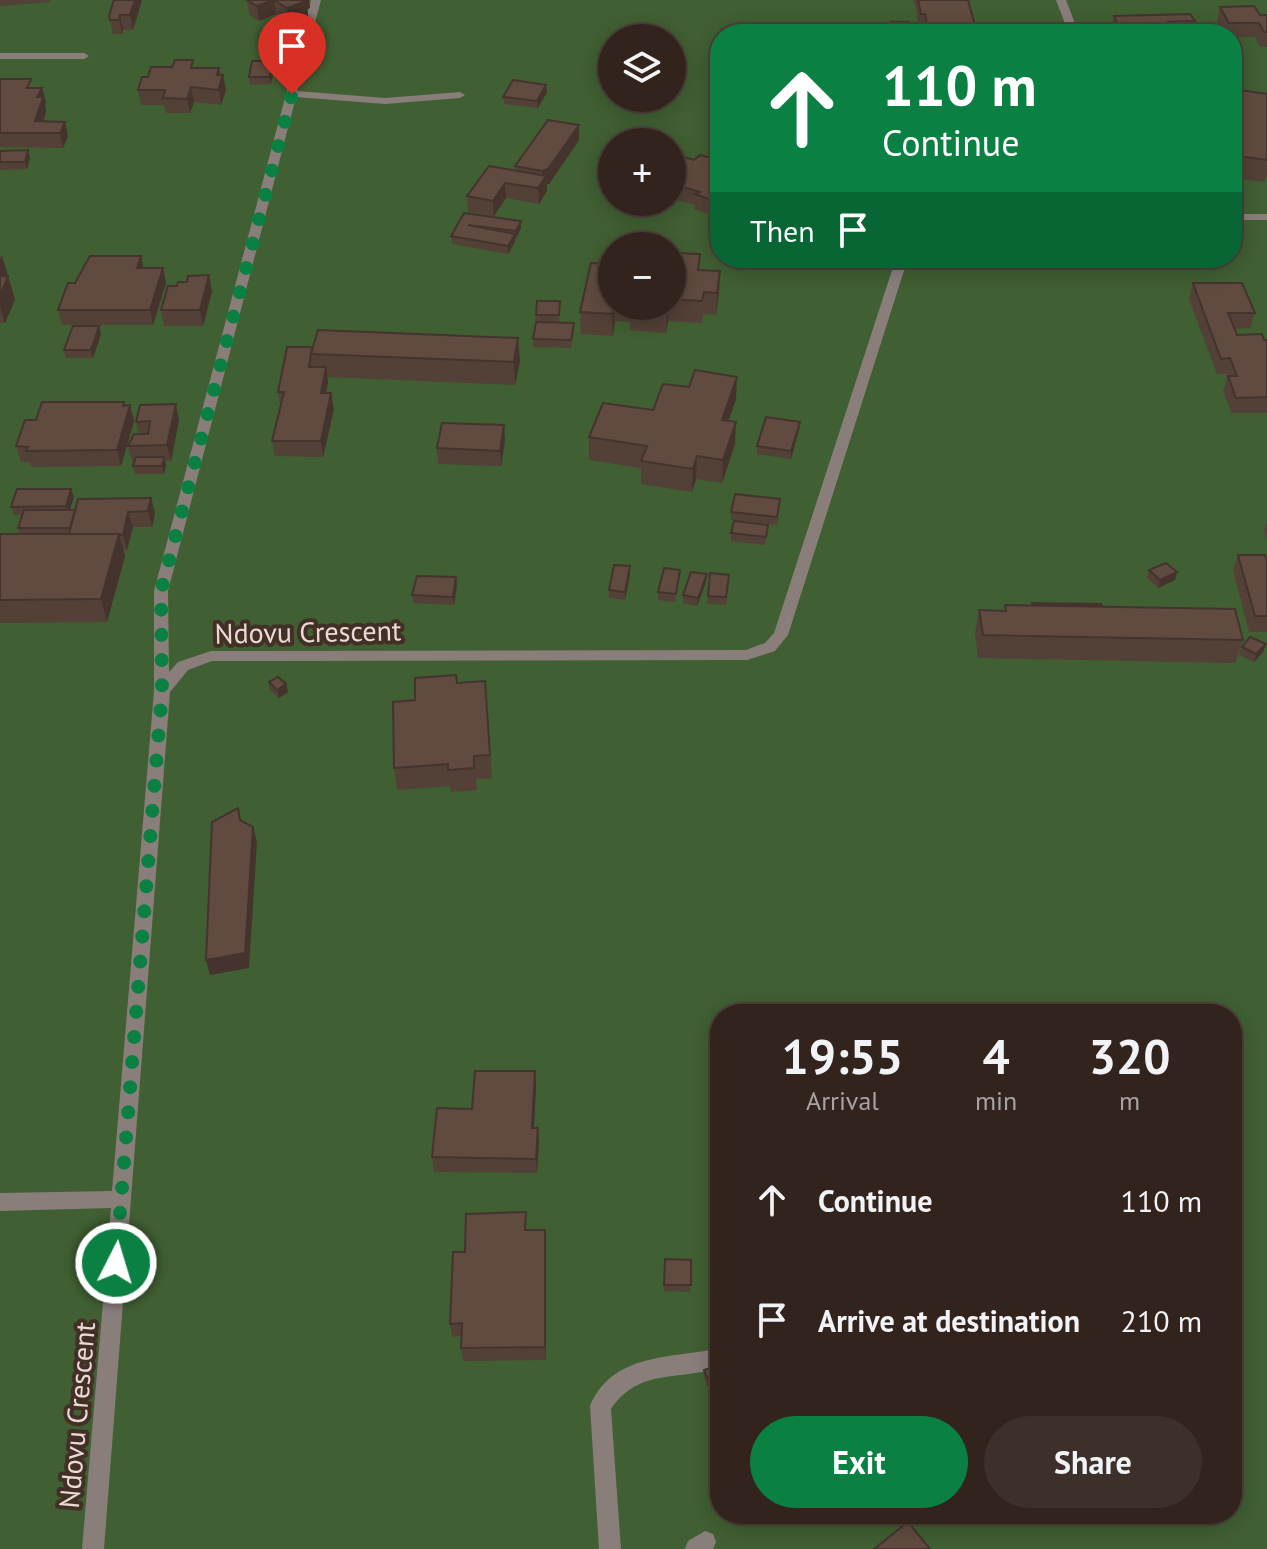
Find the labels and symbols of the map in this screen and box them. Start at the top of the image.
pin [258,12,326,94]
street label: Ndovu Crescent [214,611,402,652]
position arrow [74,1221,158,1305]
street label: Ndovu Crescent [50,1320,103,1510]

